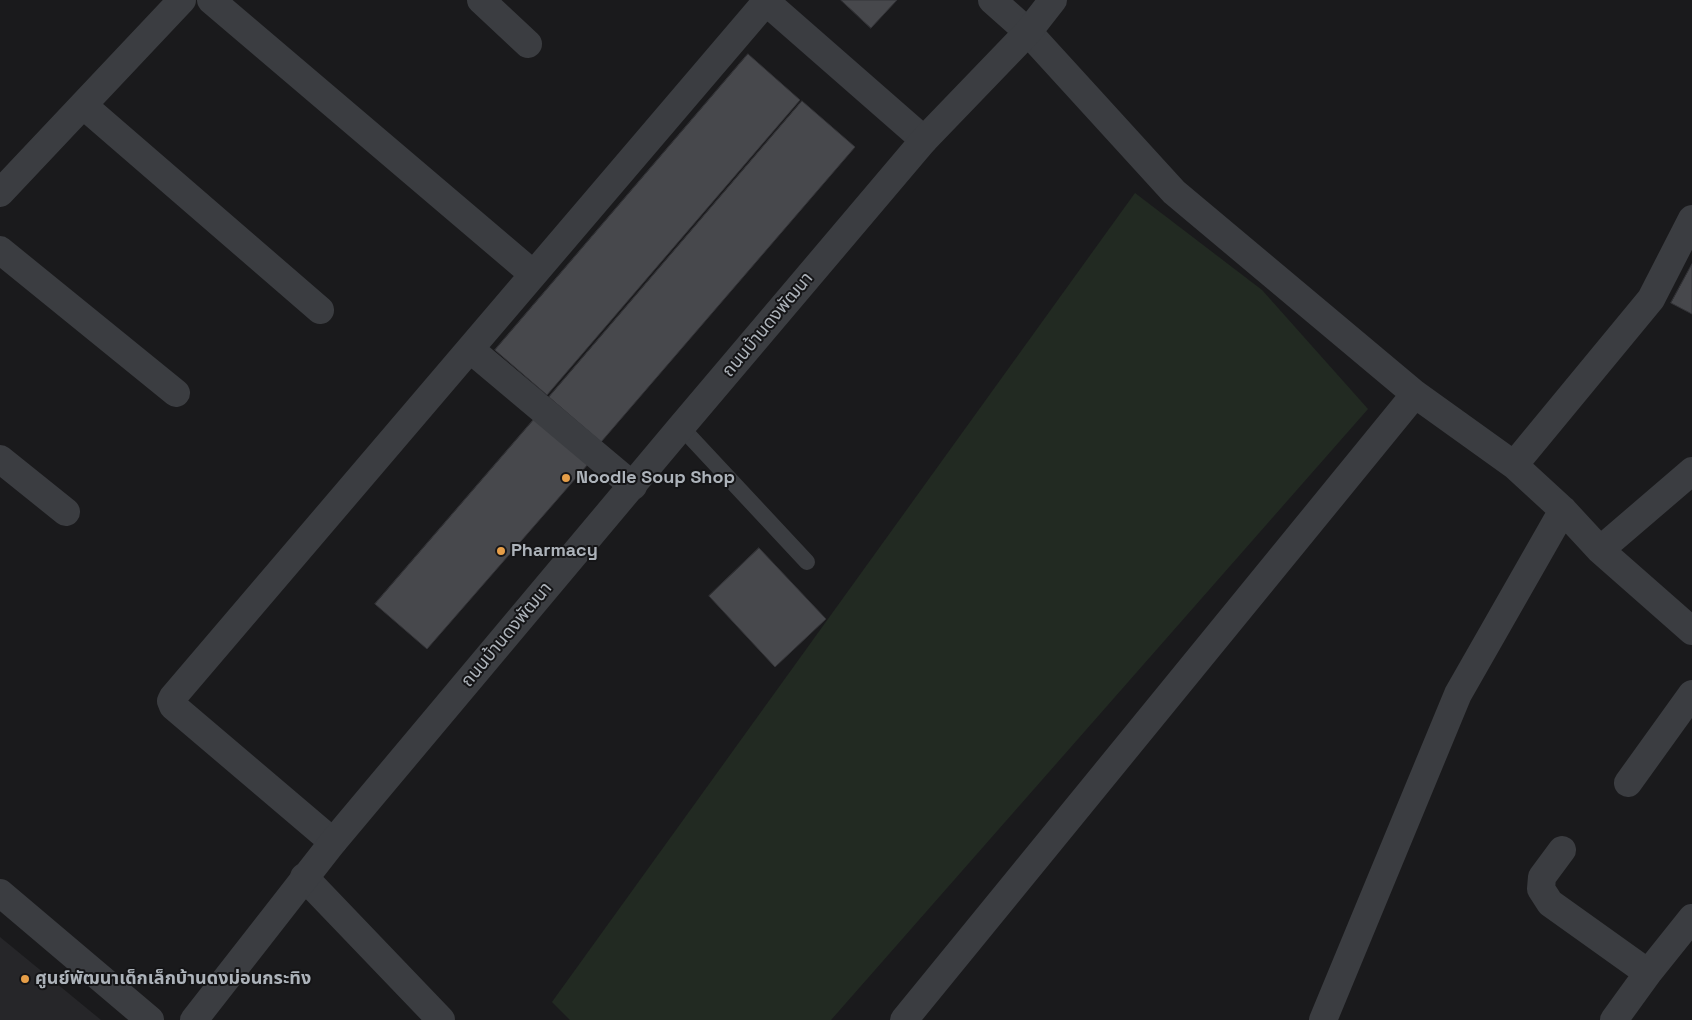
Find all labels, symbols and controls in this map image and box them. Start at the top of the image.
street label: ถนนบ้านดงพัฒนา [718,268,818,382]
place label: Noodle Soup Shop [576,467,735,489]
marker: Noodle Soup Shop [560,472,572,484]
place label: Pharmacy [511,540,598,562]
marker: Pharmacy [495,545,507,557]
street label: ถนนบ้านดงพัฒนา [457,578,557,692]
place label: ศูนย์พัฒนาเด็กเล็กบ้านดงม่อนกระทิง [35,968,311,990]
marker: ศูนย์พัฒนาเด็กเล็กบ้านดงม่อนกระทิง [19,973,31,985]

